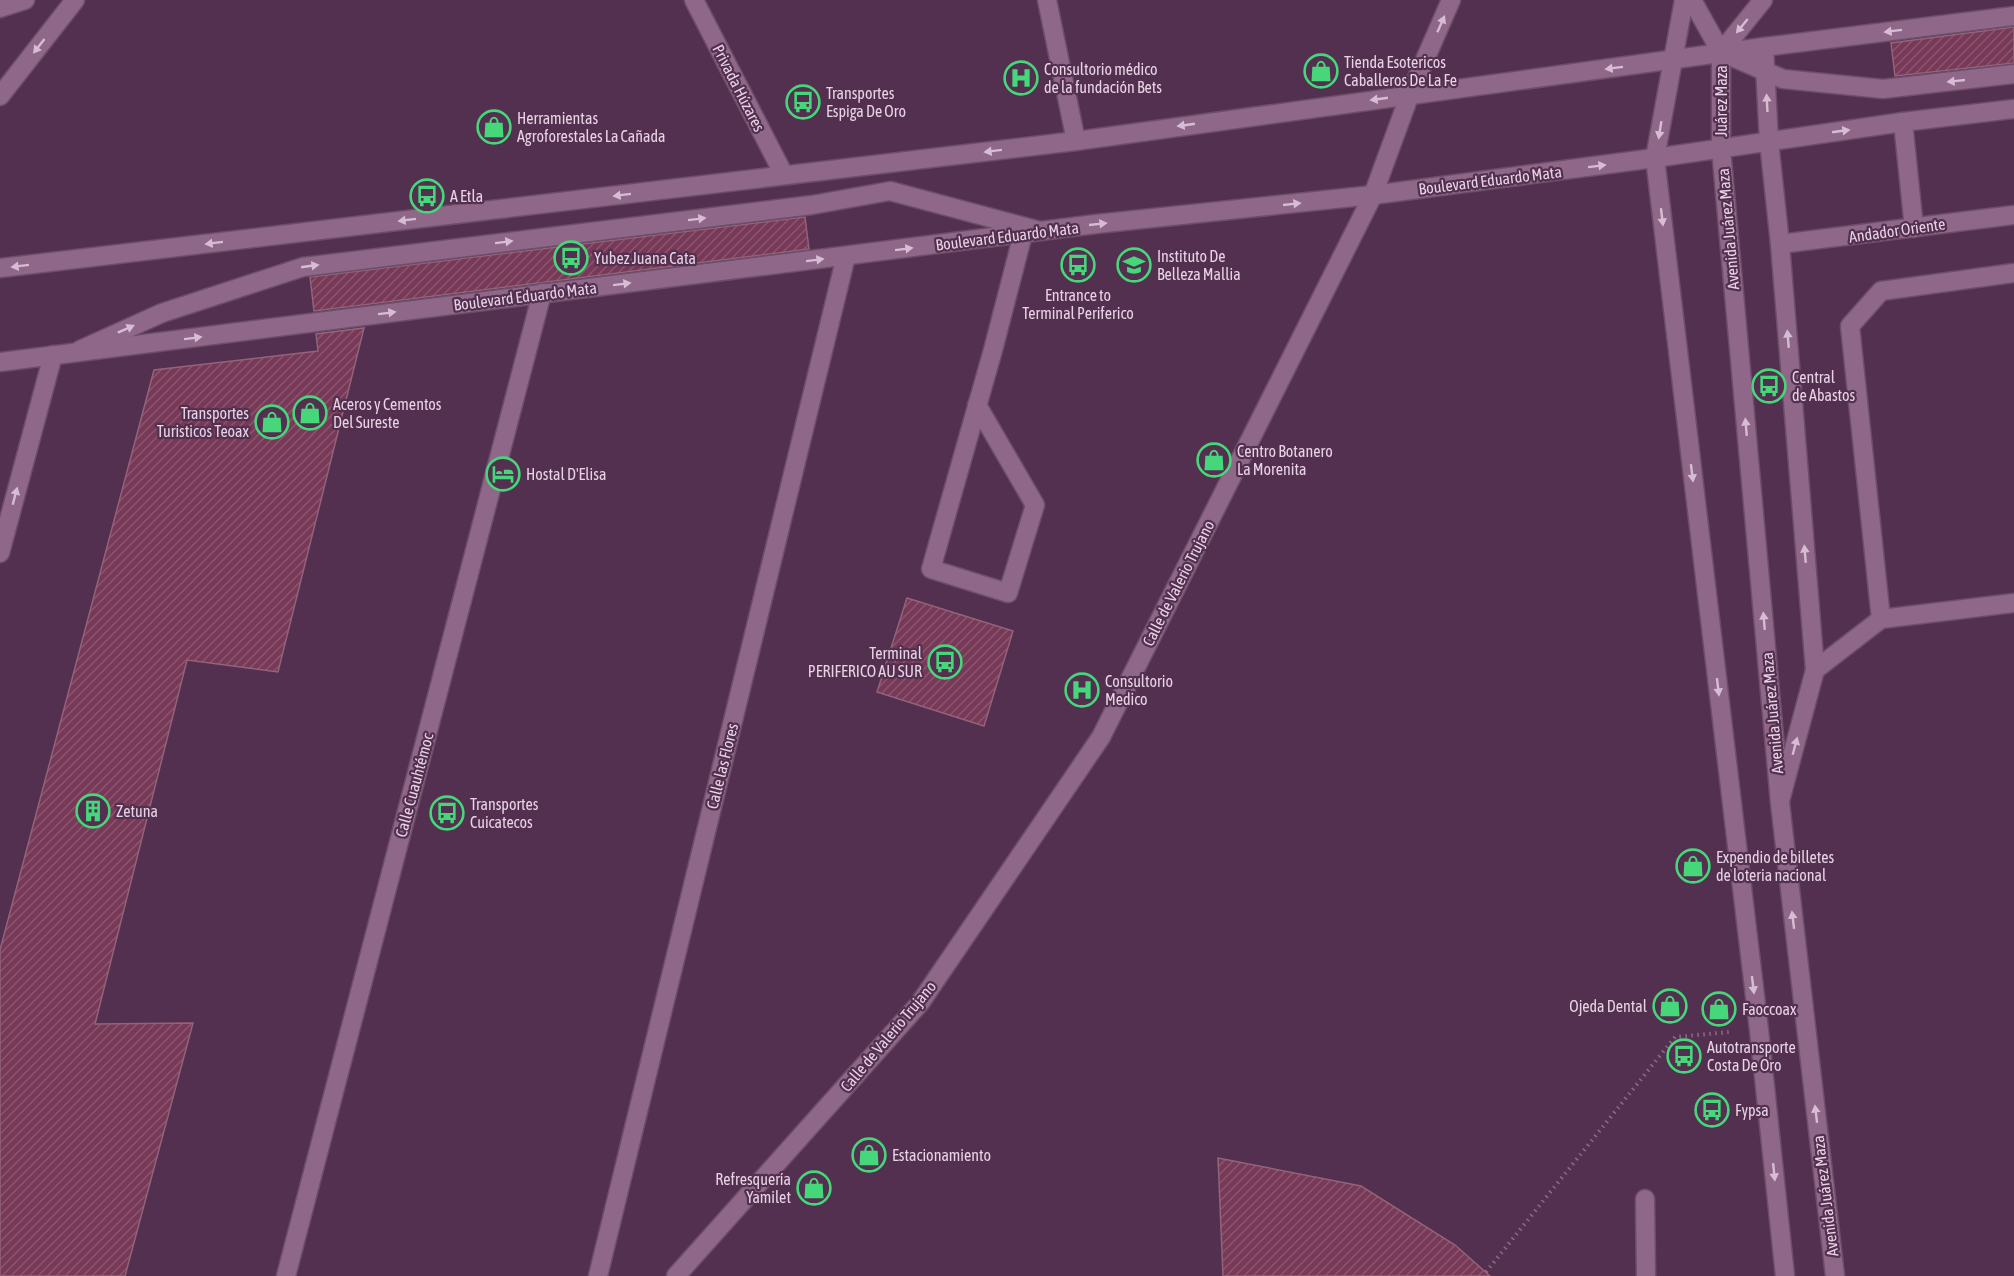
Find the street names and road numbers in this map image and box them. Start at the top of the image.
street label: Privada Húzares [709,42,769,135]
street label: Juárez Maza [1712,65,1730,137]
street label: Boulevard Eduardo Mata [1417,162,1563,198]
street label: Avenida Juárez Maza [1714,168,1742,290]
street label: Andador Oriente [1848,214,1946,246]
street label: Boulevard Eduardo Mata [934,218,1080,254]
street label: Boulevard Eduardo Mata [452,278,598,314]
street label: Calle de Valerio Trujano [1139,517,1218,649]
street label: Avenida Juárez Maza [1758,652,1786,774]
street label: Calle las Flores [703,721,741,811]
street label: Calle Cuauhtémoc [391,731,437,839]
street label: Calle de Valerio Trujano [837,977,940,1096]
street label: Avenida Juárez Maza [1809,1134,1841,1258]

